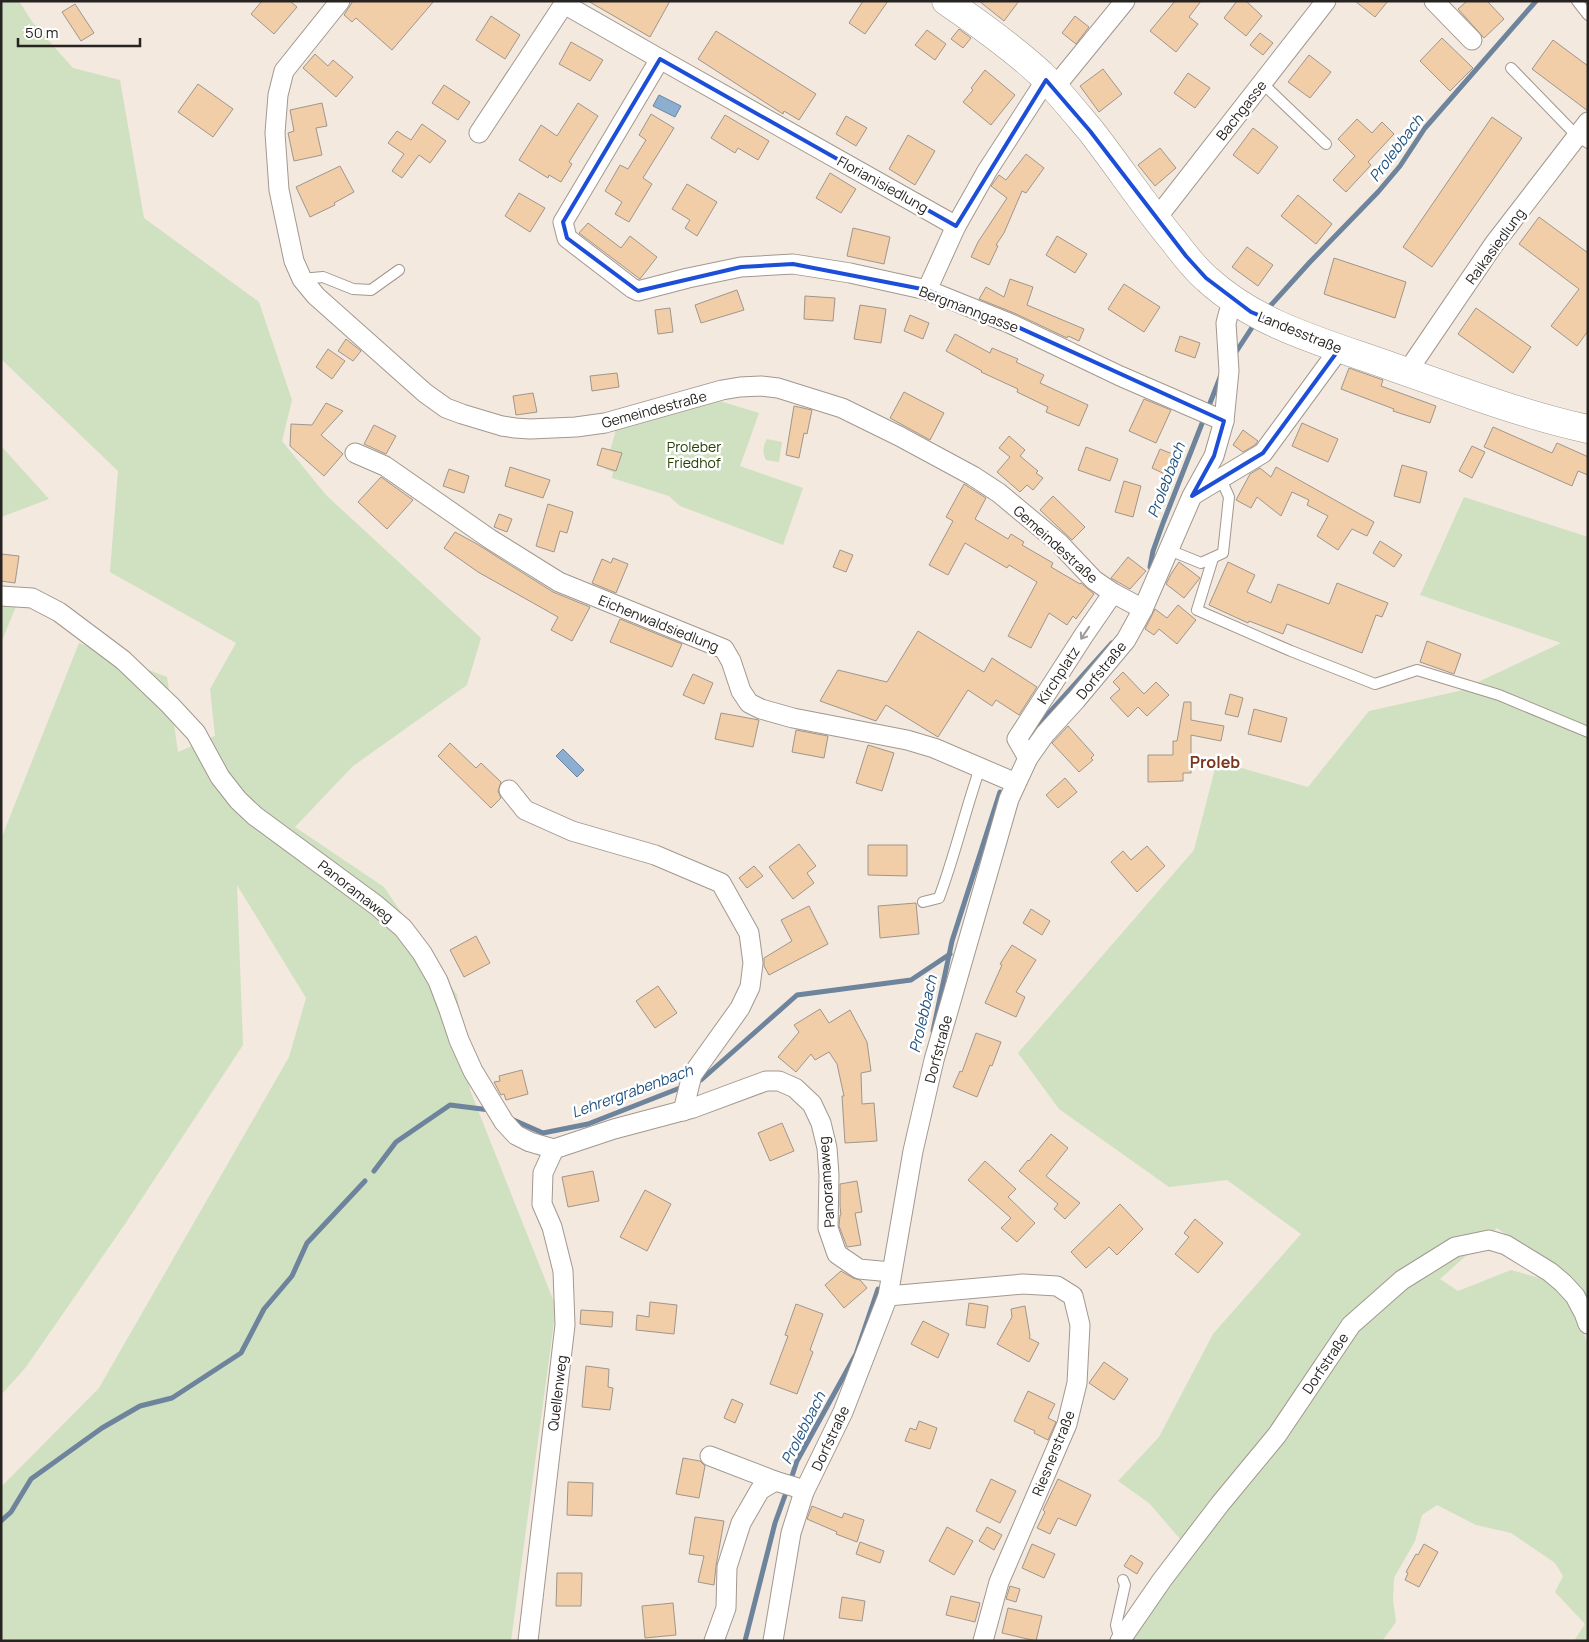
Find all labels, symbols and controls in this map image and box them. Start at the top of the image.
scale bar [18,15,140,47]
text: 50 m [25,22,59,43]
street label: Bachgasse [1212,76,1270,144]
water label: Prolebbach [1364,109,1429,186]
street label: Florianisiedlung [834,151,932,217]
street label: Raikasiedlung [1461,204,1529,288]
street label: Bergmanngasse [917,281,1021,337]
street label: Landesstraße [1255,307,1345,357]
street label: Gemeindestraße [599,386,709,432]
park label: Proleber Friedhof [667,437,721,472]
water label: Prolebbach [1142,438,1190,521]
street label: Gemeindestraße [1010,501,1102,587]
street label: Eichenwaldsiedlung [596,590,722,656]
one-way arrow [1080,626,1090,640]
street label: Dorfstraße [1072,637,1130,703]
street label: Kirchplatz [1032,643,1084,707]
district label: Proleb [1190,751,1240,773]
street label: Panoramaweg [314,855,398,927]
water label: Prolebbach [904,972,942,1055]
street label: Dorfstraße [920,1013,956,1085]
water label: Lehrergrabenbach [568,1059,697,1123]
street label: Panoramaweg [813,1136,839,1228]
street label: Dorfstraße [1298,1329,1352,1397]
street label: Quellenweg [543,1354,571,1432]
water label: Prolebbach [776,1387,831,1468]
street label: Dorfstraße [807,1402,853,1474]
street label: Riesnerstraße [1027,1407,1079,1499]

